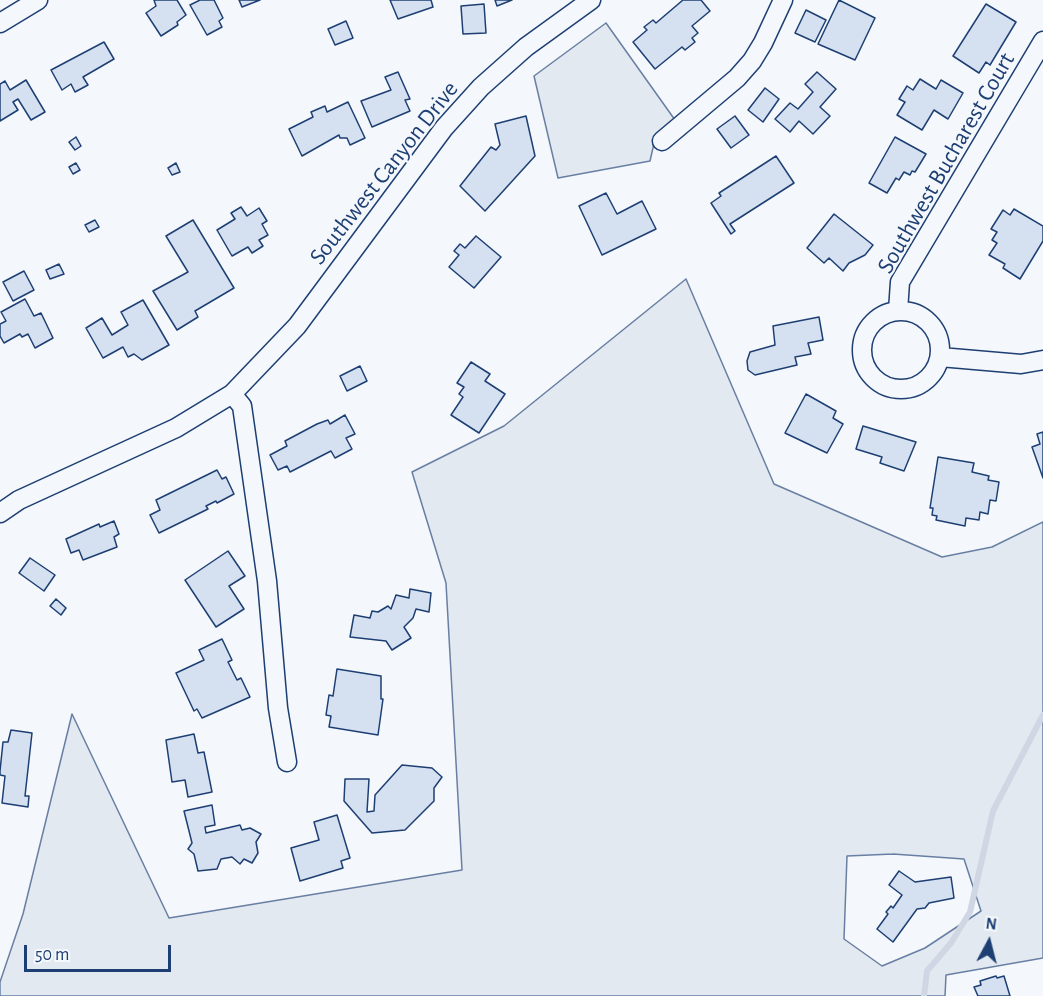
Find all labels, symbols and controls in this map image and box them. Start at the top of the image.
street label: Southwest Bucharest Court [871,48,1021,278]
street label: Southwest Canyon Drive [303,76,465,270]
north arrow [959,912,1019,972]
text: N [985,916,998,933]
scale bar [27,933,174,971]
text: 50 m [35,946,69,964]

